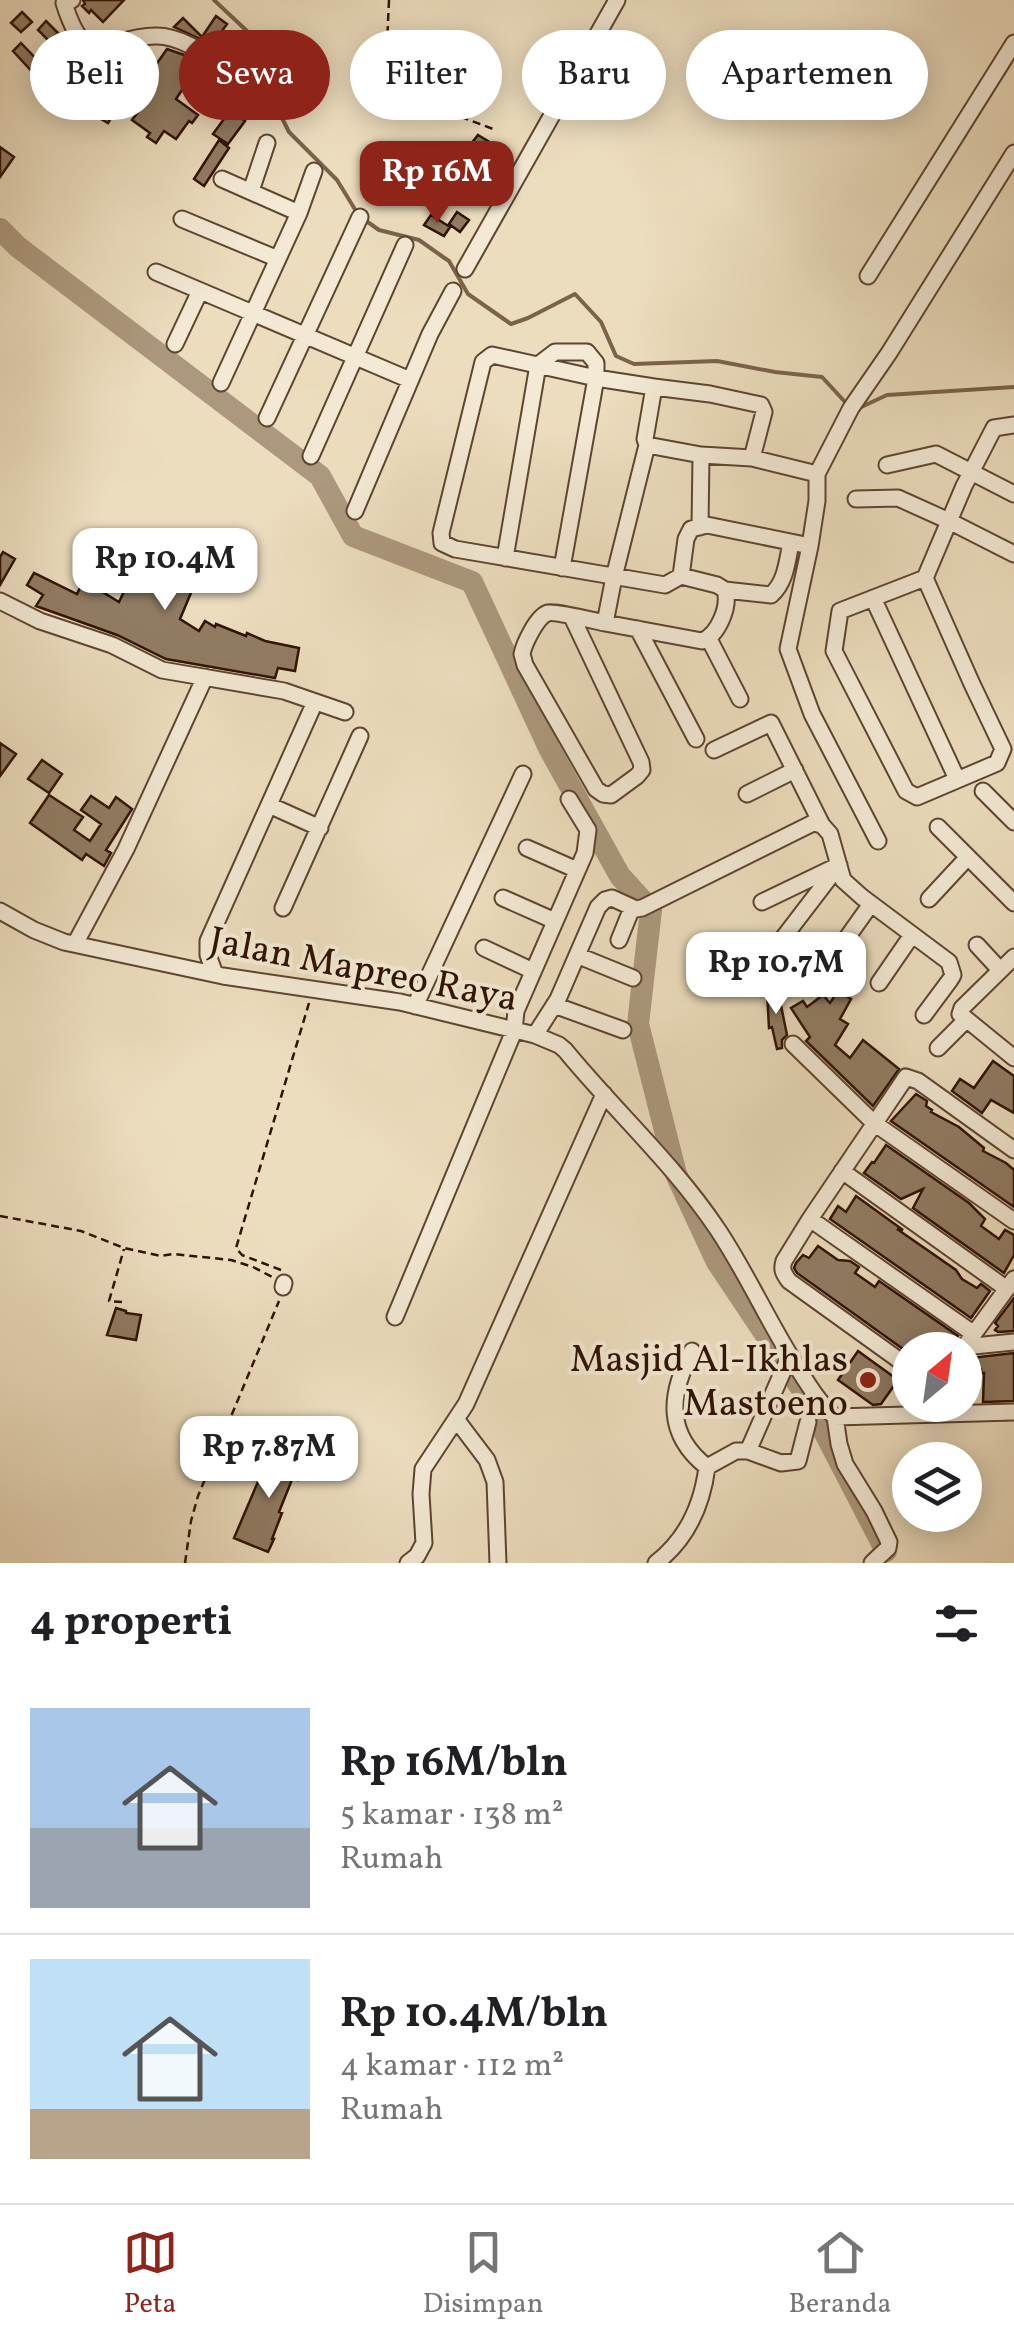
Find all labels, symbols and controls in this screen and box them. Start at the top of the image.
chip: Beli [30,30,159,120]
chip: Sewa [179,30,330,120]
chip: Filter [350,30,502,120]
chip: Baru [522,30,666,120]
chip: Apartemen [686,30,928,120]
pin: Rp 16M [356,141,518,226]
text: Rp 16M [382,151,492,195]
pin: Rp 10.4M [62,528,268,613]
text: Rp 10.4M [94,538,236,582]
street label: Jalan Mapreo Raya [205,916,522,1027]
pin: Rp 10.7M [673,932,879,1017]
text: Rp 10.7M [708,942,844,986]
north arrow [892,1332,982,1422]
map controls [892,1332,982,1532]
place label: Masjid Al-Ikhlas Mastoeno [570,1335,848,1432]
marker: Masjid Al-Ikhlas Mastoeno [857,1369,879,1391]
pin: Rp 7.87M [166,1416,372,1501]
text: Rp 7.87M [202,1426,336,1470]
button: layers [892,1442,982,1532]
text: 4 properti [30,1594,232,1653]
icon: filters [929,1596,984,1651]
text: Rp 16M/bln [340,1735,568,1794]
icon: home [110,1748,230,1868]
text: 5 kamar · 138 m² [340,1794,564,1838]
text: Rumah [340,1838,443,1882]
text: Rp 10.4M/bln [340,1986,608,2045]
icon: home [110,1999,230,2119]
text: 4 kamar · 112 m² [340,2045,564,2089]
text: Rumah [340,2089,443,2133]
tab: Peta [123,2225,178,2324]
tab: Disimpan [423,2225,543,2324]
tab: Beranda [789,2225,891,2324]

